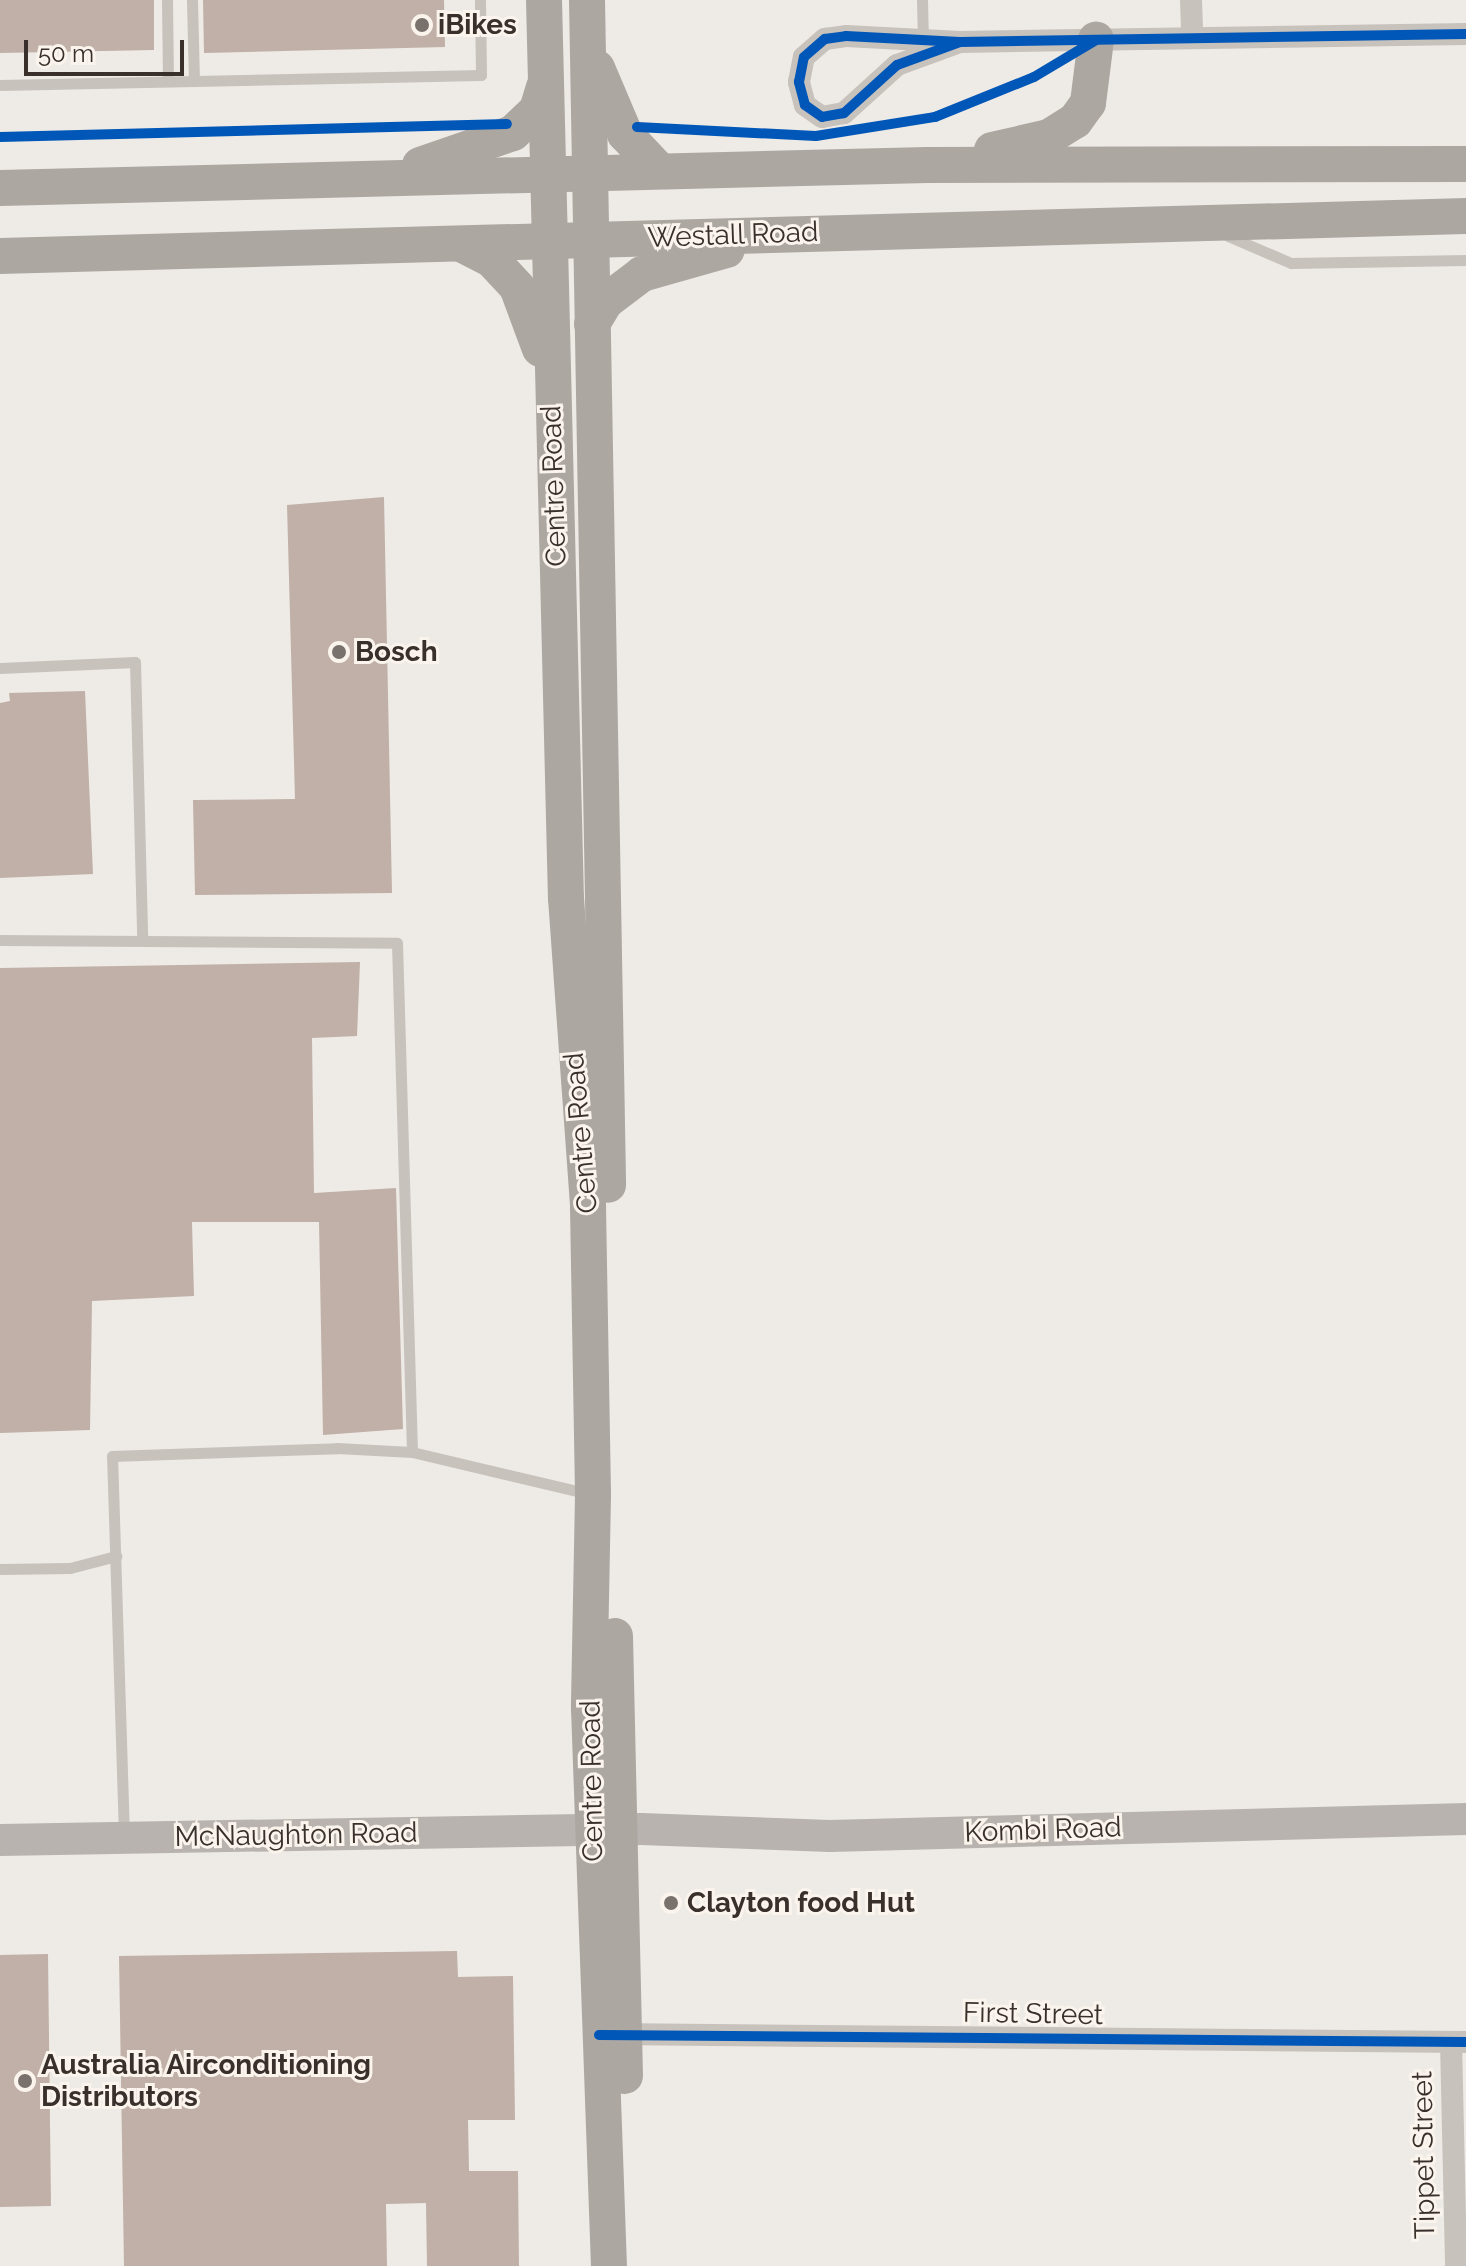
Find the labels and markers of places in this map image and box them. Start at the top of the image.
place label: iBikes [438,8,517,42]
marker: iBikes [413,16,431,34]
place label: Bosch [355,635,438,669]
marker: Bosch [330,643,348,661]
place label: Clayton food Hut [687,1886,915,1920]
marker: Clayton food Hut [662,1894,680,1912]
place label: Australia Airconditioning Distributors [41,2048,372,2114]
marker: Australia Airconditioning Distributors [16,2072,34,2090]

